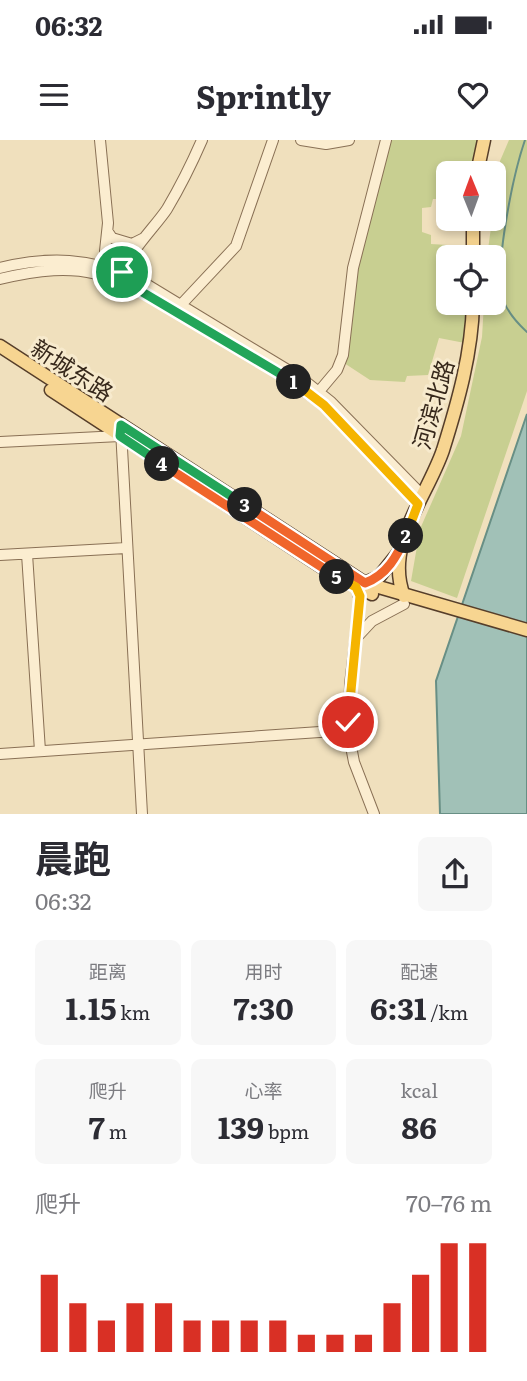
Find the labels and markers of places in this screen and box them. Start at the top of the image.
pin [92,242,152,302]
pin: 1 [276,364,312,400]
pin: 4 [144,446,180,482]
pin: 3 [228,488,262,522]
pin: 2 [388,518,424,554]
pin: 5 [320,560,354,594]
pin [318,692,378,752]

